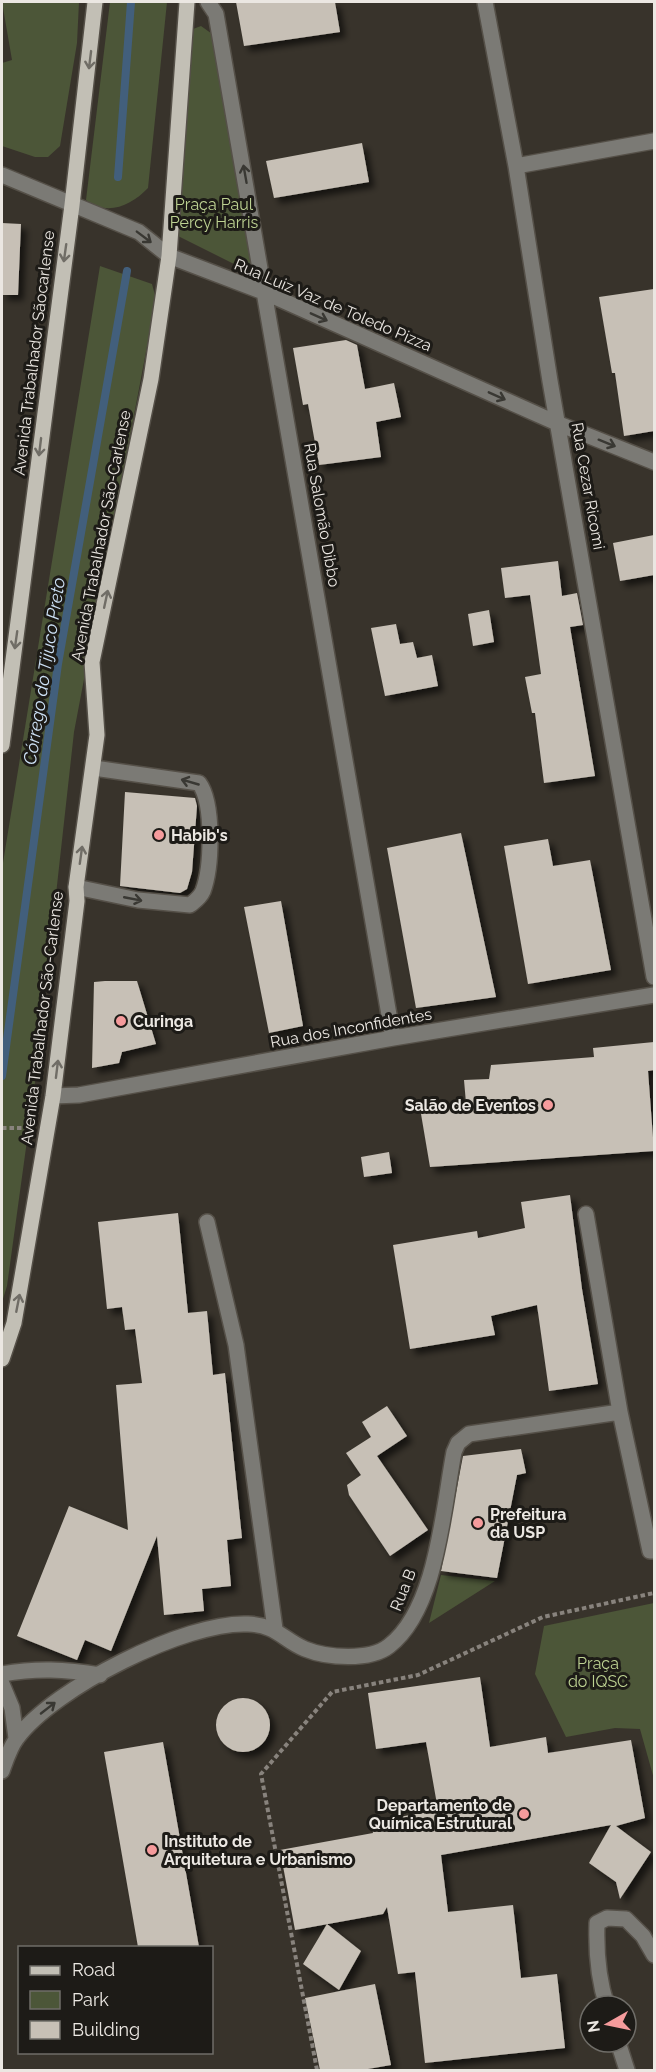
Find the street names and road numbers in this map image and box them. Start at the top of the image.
street label: Avenida Trabalhador Sãocarlense [10,229,58,477]
street label: Rua Luiz Vaz de Toledo Pizza [231,255,435,355]
street label: Avenida Trabalhador São-Carlense [67,409,135,663]
street label: Rua Cezar Ricomi [567,421,609,551]
street label: Rua Salomão Dibbo [300,441,344,589]
street label: Avenida Trabalhador São-Carlense [17,890,67,1146]
street label: Rua dos Inconfidentes [269,1004,434,1052]
street label: Rua B [386,1566,420,1614]

